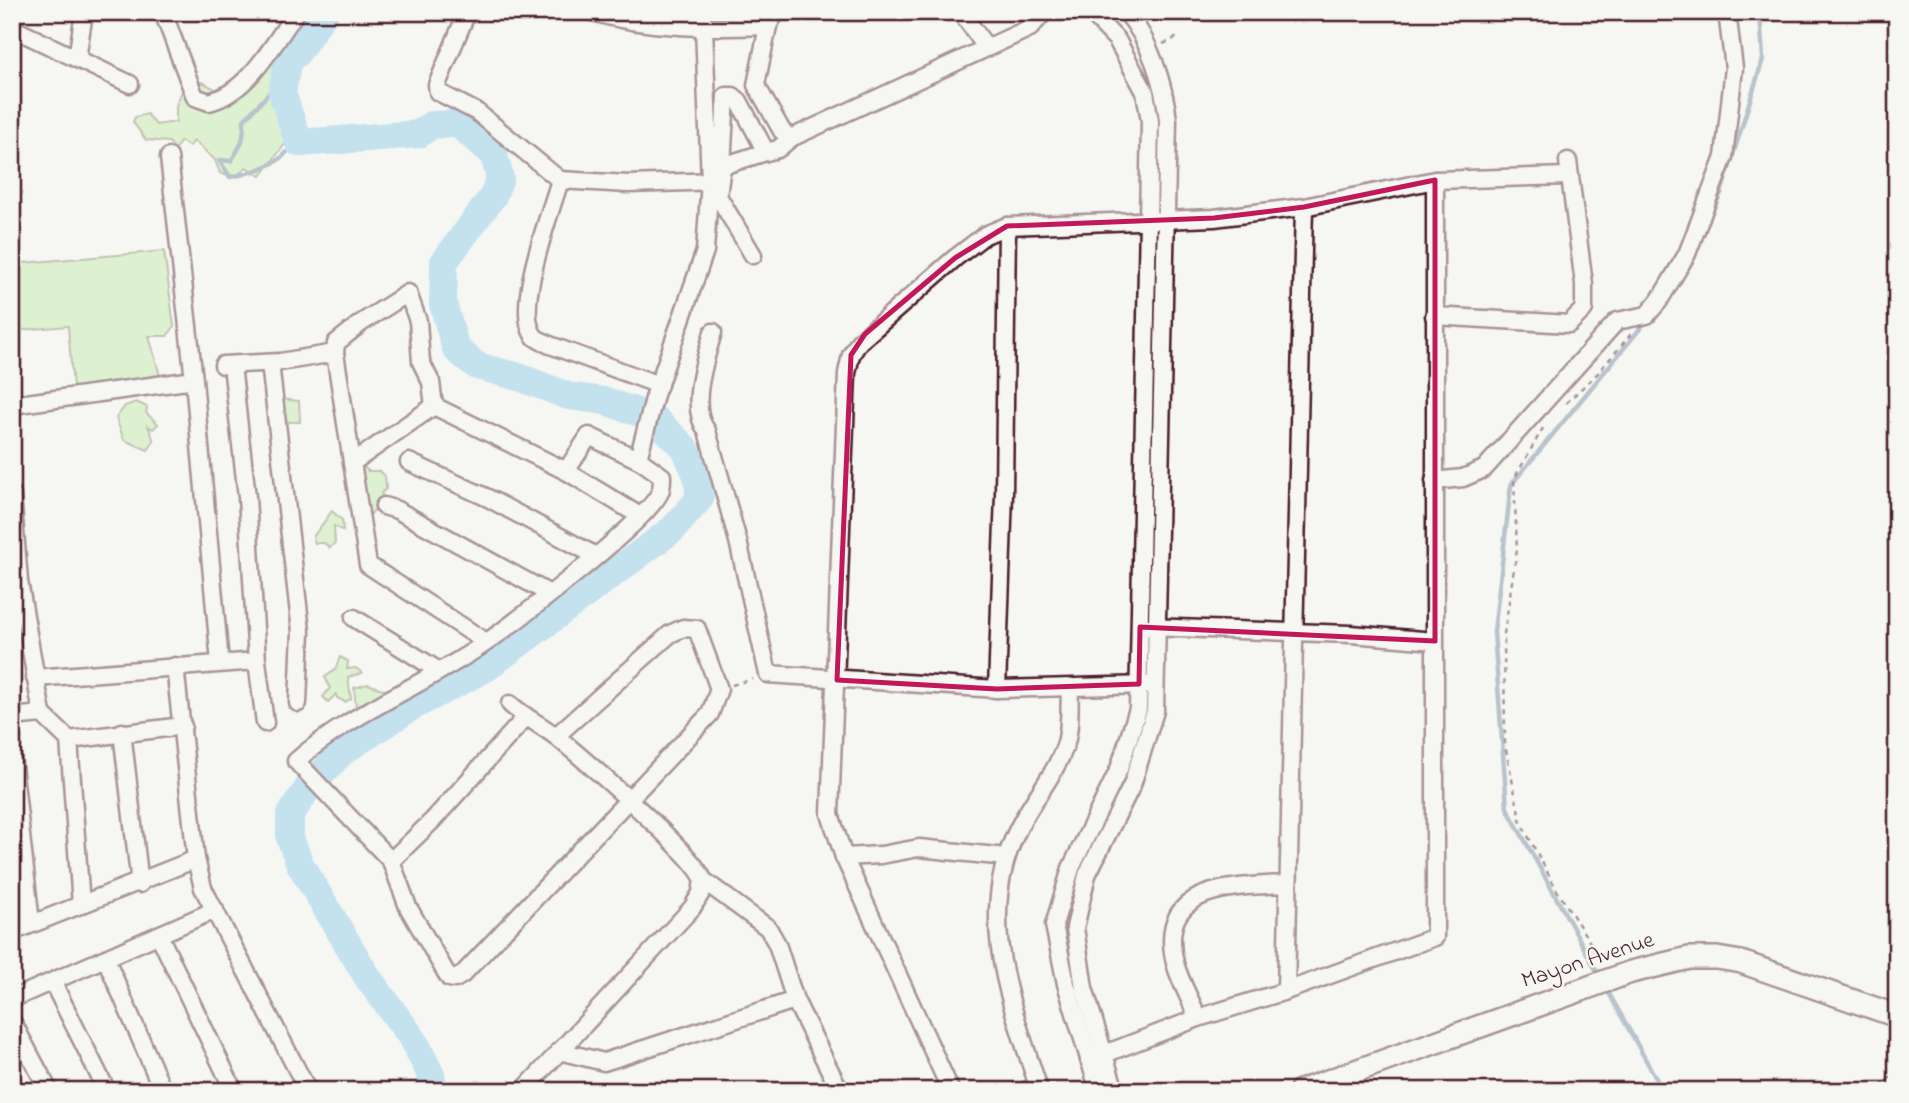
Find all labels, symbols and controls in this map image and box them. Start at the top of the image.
street label: Mayon Avenue [1517,924,1660,1000]

